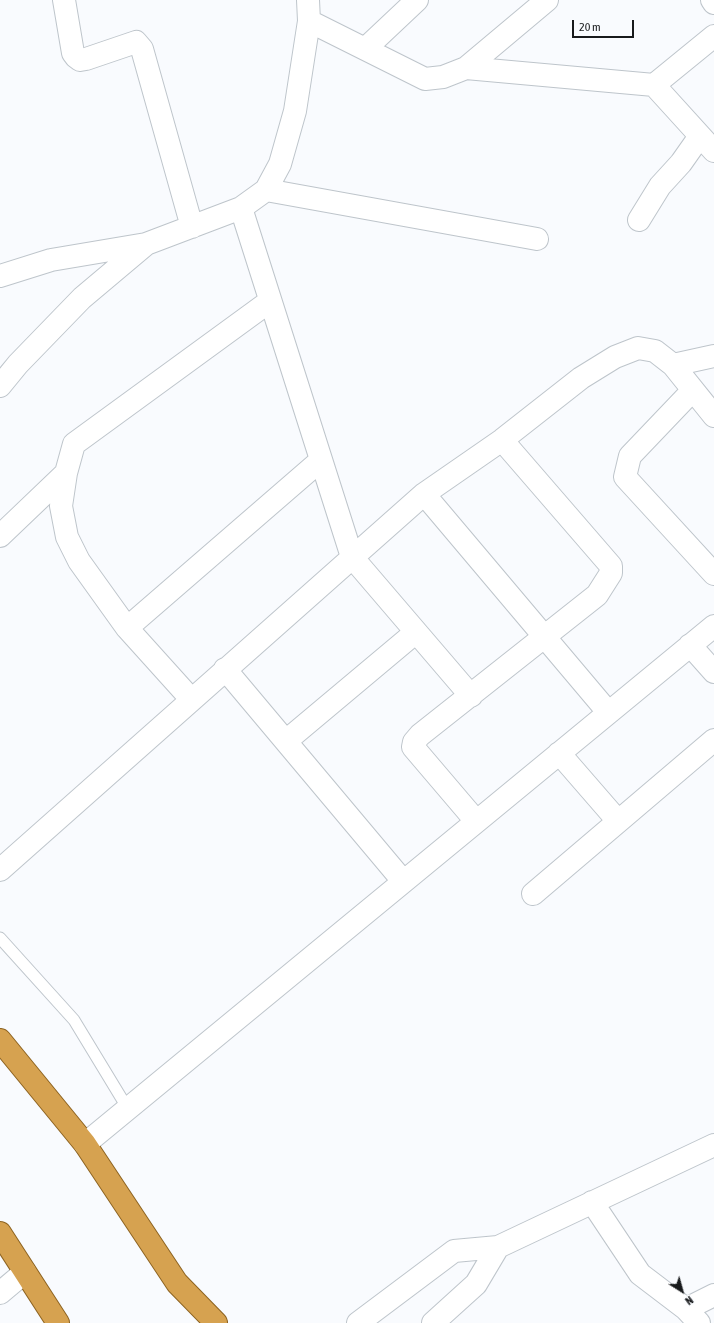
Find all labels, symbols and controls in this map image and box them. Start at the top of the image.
scale bar [574,12,636,38]
text: 20 m [579,20,601,34]
north arrow [662,1271,702,1311]
text: N [683,1294,695,1307]

